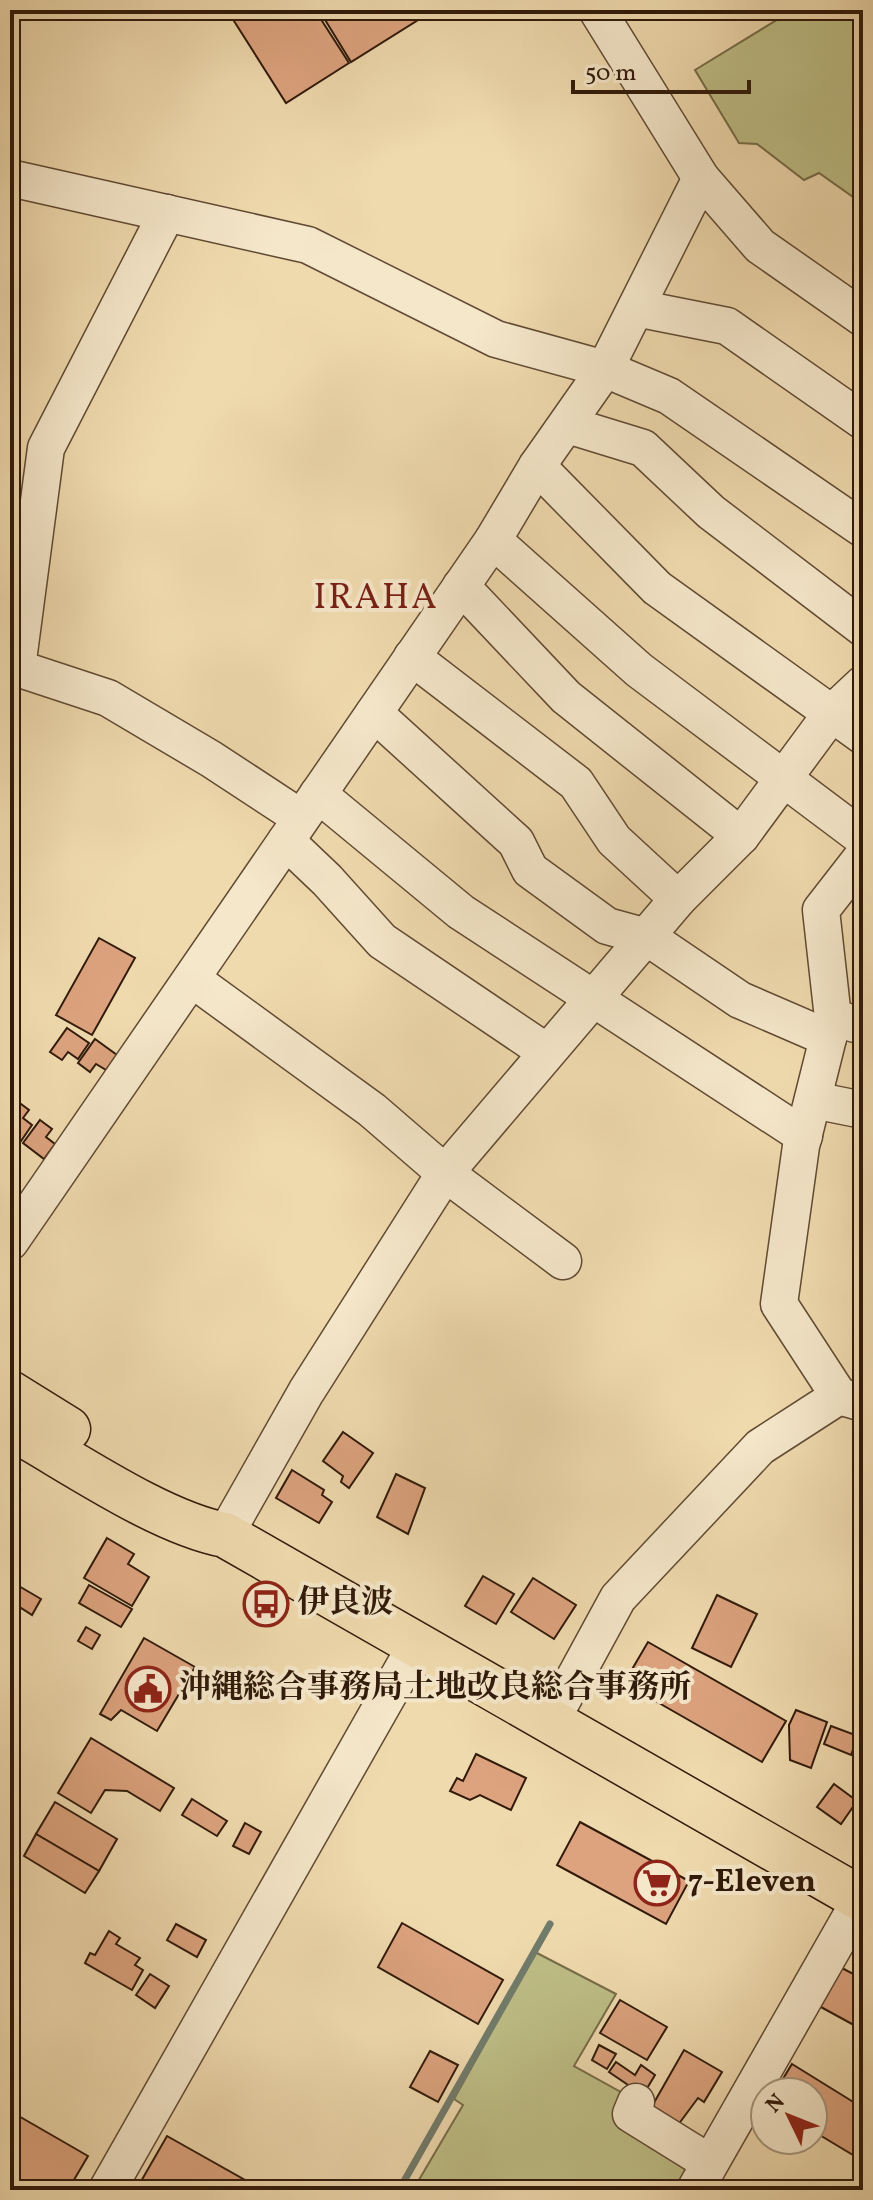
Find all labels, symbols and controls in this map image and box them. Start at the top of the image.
scale bar [573,44,749,94]
text: 50 m [585,57,637,91]
district label: IRAHA [313,574,439,624]
bus stop icon: 伊良波 [242,1580,290,1628]
place label: 伊良波 [297,1582,393,1626]
public building icon: 沖縄総合事務局土地改良総合事務所 [124,1665,172,1713]
place label: 沖縄総合事務局土地改良総合事務所 [179,1667,691,1711]
supermarket icon: 7-Eleven [633,1859,681,1907]
place label: 7-Eleven [688,1861,816,1905]
north arrow [749,2076,829,2156]
text: N [759,2088,793,2120]

